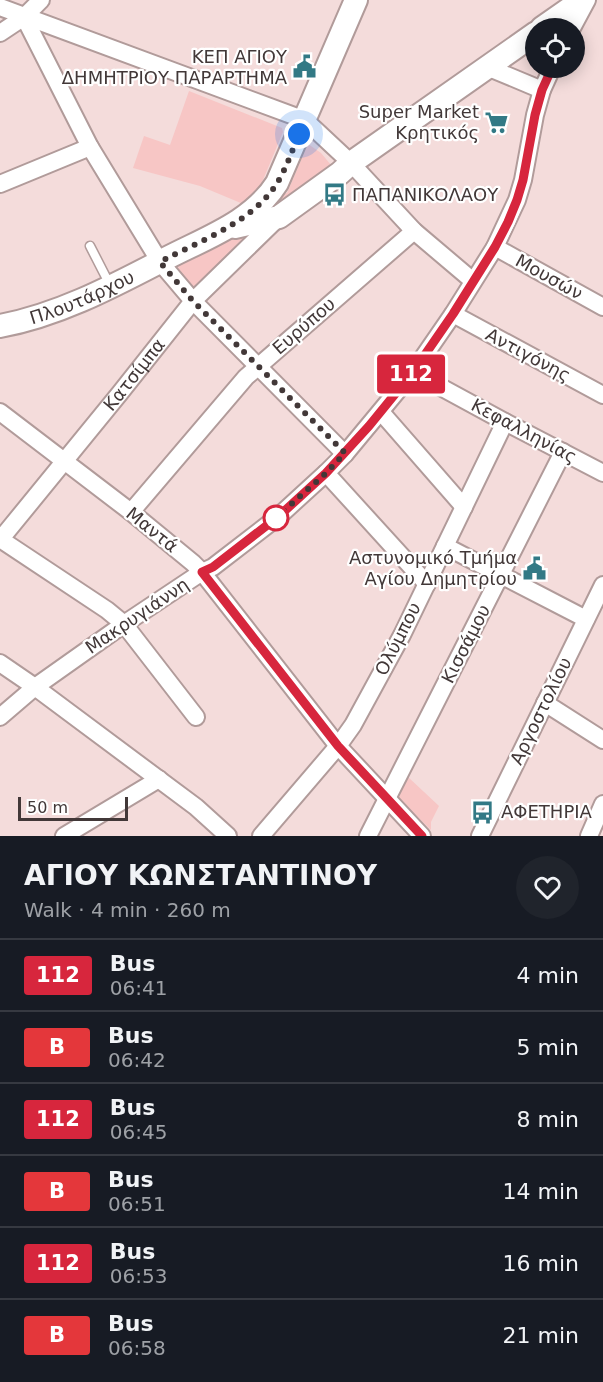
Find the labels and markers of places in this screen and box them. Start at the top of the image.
place label: ΚΕΠ ΑΓΙΟΥ ΔΗΜΗΤΡΙΟΥ ΠΑΡΑΡΤΗΜΑ [62,46,288,88]
public building icon: ΚΕΠ ΑΓΙΟΥ ΔΗΜΗΤΡΙΟΥ ΠΑΡΑΡΤΗΜΑ [292,54,318,80]
place label: Super Market Κρητικός [359,101,479,143]
supermarket icon: Super Market Κρητικός [484,109,510,135]
bus stop icon: ΠΑΠΑΝΙΚΟΛΑΟΥ [321,182,347,208]
place label: ΠΑΠΑΝΙΚΟΛΑΟΥ [352,184,499,205]
unlabelled marker [263,505,289,531]
place label: Αστυνομικό Τμήμα Αγίου Δημητρίου [349,547,517,589]
public building icon: Αστυνομικό Τμήμα Αγίου Δημητρίου [522,555,548,581]
bus stop icon: ΑΦΕΤΗΡΙΑ [470,799,496,825]
place label: ΑΦΕΤΗΡΙΑ [501,801,593,822]

